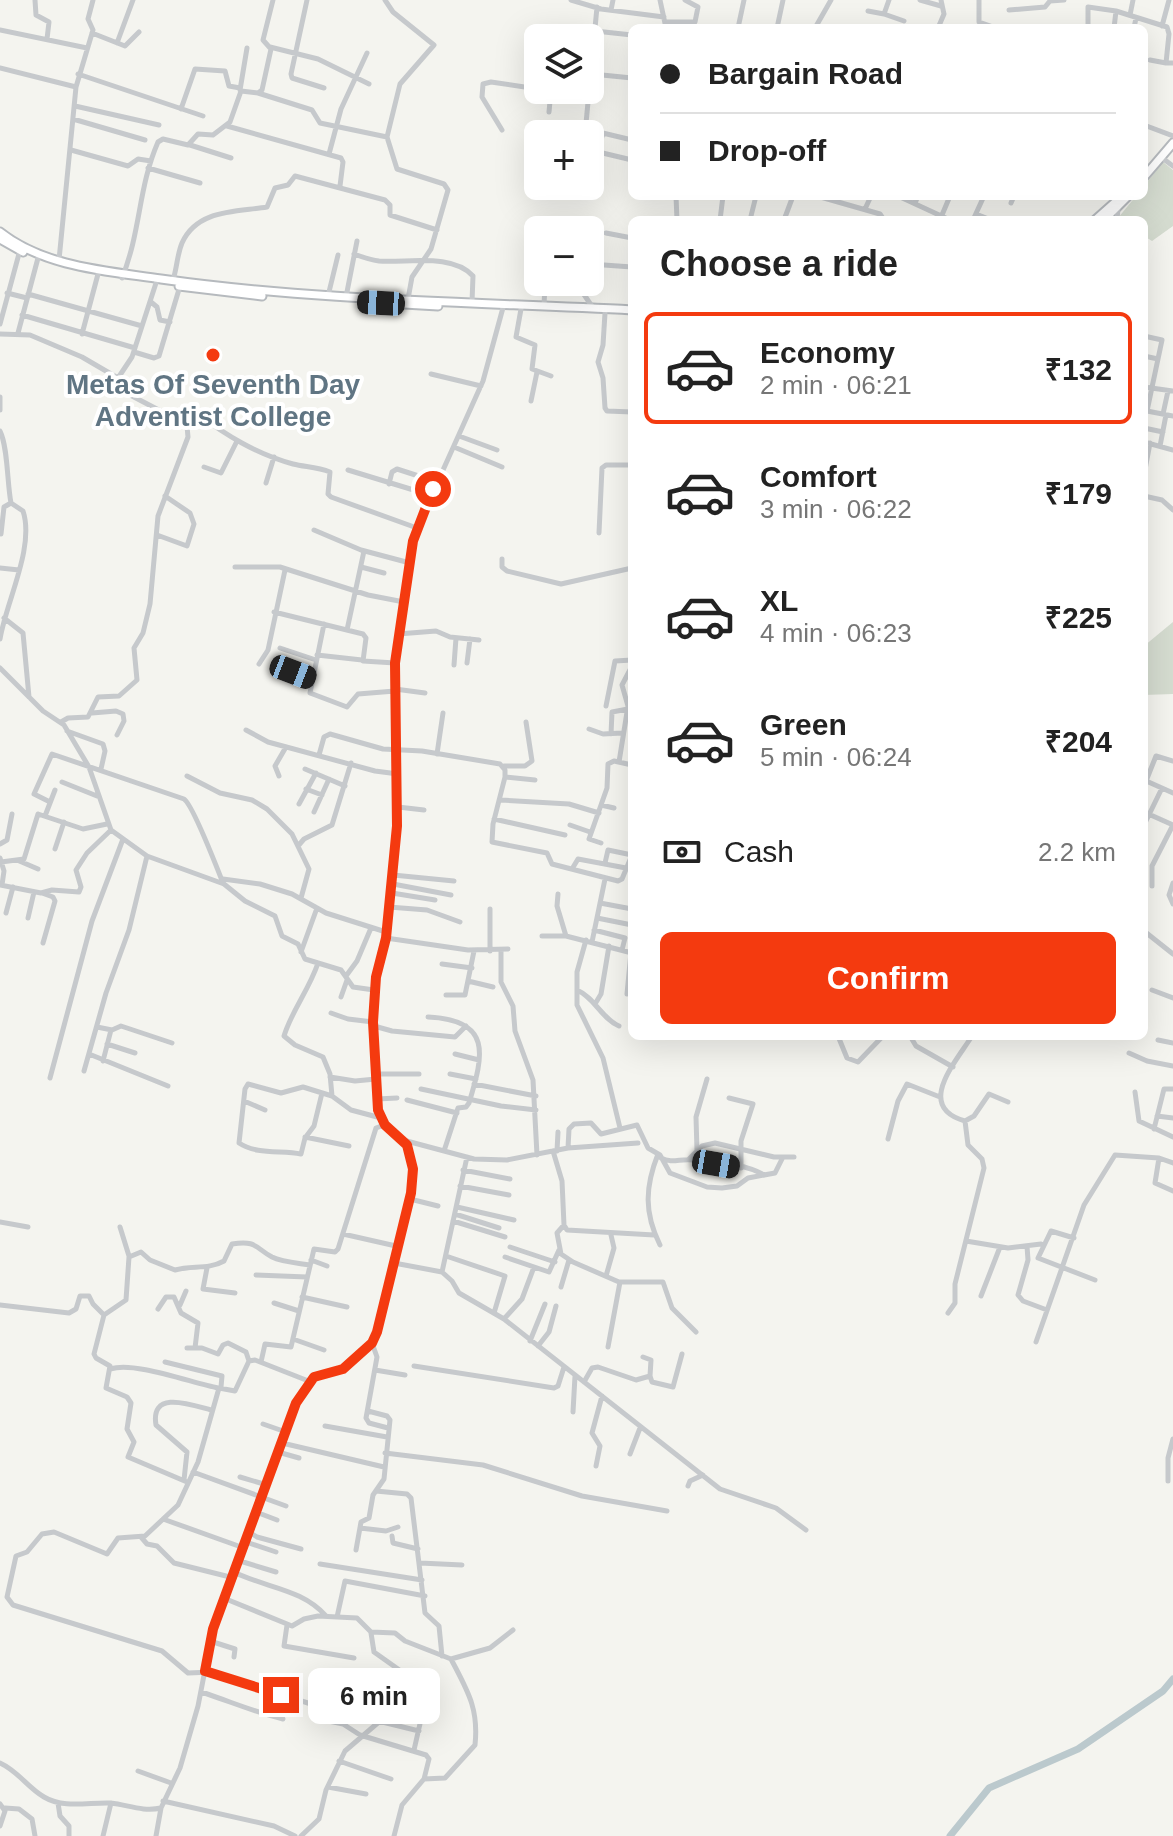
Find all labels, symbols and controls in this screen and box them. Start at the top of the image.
map controls [524,24,604,296]
button: layers [524,24,604,104]
text: Bargain Road [708,57,903,90]
button: + [524,120,604,200]
text: Drop-off [708,134,826,167]
button: − [524,216,604,296]
text: Choose a ride [660,243,898,284]
car [356,290,406,316]
icon: car [664,332,736,404]
text: Economy [760,336,895,369]
marker: Metas Of Seventh Day Adventist College [204,346,222,364]
text: ₹132 [1045,353,1112,386]
place label: Metas Of Seventh Day Adventist College [66,369,360,432]
text: 2 min · 06:21 [760,370,912,400]
icon: car [664,456,736,528]
text: Comfort [760,460,877,493]
route start [415,471,451,507]
text: ₹179 [1045,477,1112,510]
text: 3 min · 06:22 [760,494,912,524]
icon: car [664,580,736,652]
text: XL [760,584,798,617]
text: ₹225 [1045,601,1112,634]
text: 4 min · 06:23 [760,618,912,648]
car [266,652,320,692]
icon: car [664,704,736,776]
text: Green [760,708,847,741]
text: ₹204 [1045,725,1112,758]
text: 5 min · 06:24 [760,742,912,772]
icon: cash [660,830,704,874]
text: Cash [724,835,794,868]
text: 2.2 km [1038,837,1116,867]
button: Confirm [660,932,1116,1024]
car [690,1148,742,1180]
callout: 6 min [309,1667,441,1723]
route end [263,1677,299,1713]
text: 6 min [340,1681,408,1711]

